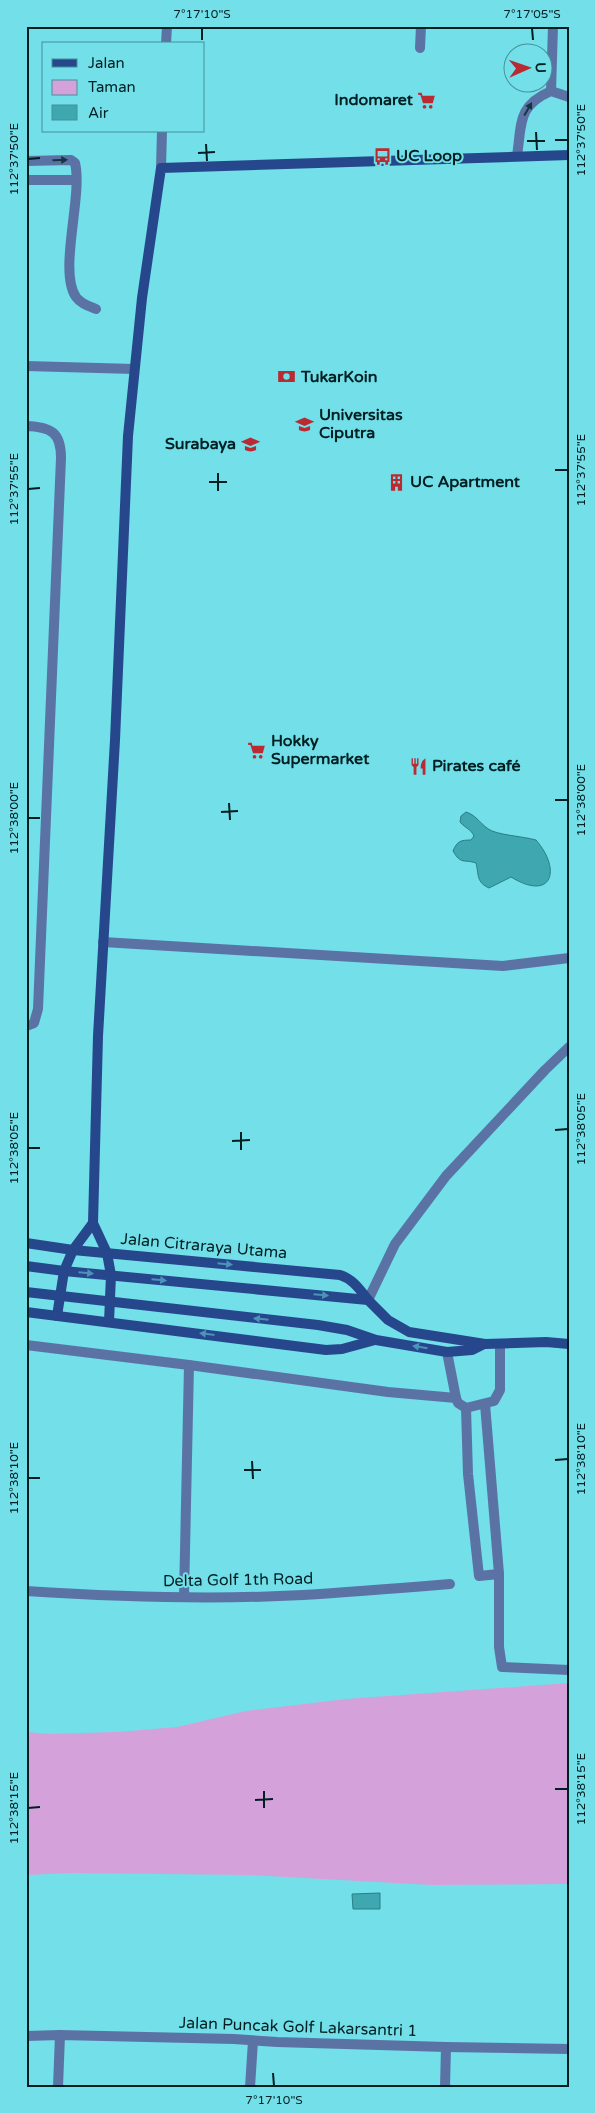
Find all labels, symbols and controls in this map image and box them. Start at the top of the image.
text: 7°17'10"S [173,7,231,21]
text: 7°17'05"S [503,7,561,21]
legend [42,42,205,132]
north arrow [502,42,552,92]
text: Jalan [88,54,125,72]
text: U [532,62,549,73]
text: Taman [88,78,136,96]
place label: Indomaret [334,90,414,110]
supermarket icon: Indomaret [417,90,437,110]
one-way arrow [523,103,532,116]
text: 112°37'50"E [574,103,588,176]
text: Air [88,104,109,122]
text: 112°37'50"E [7,122,21,195]
bus stop icon: UC Loop [372,146,392,166]
place label: UC Loop [396,146,462,166]
one-way arrow [52,156,68,164]
bank icon: TukarKoin [277,367,297,387]
place label: TukarKoin [300,367,377,387]
place label: Universitas Ciputra [319,405,403,443]
school or university icon: Universitas Ciputra [295,414,315,434]
text: 112°37'55"E [574,433,588,506]
place label: Surabaya [165,434,236,454]
school or university icon: Surabaya [240,434,260,454]
text: 112°37'55"E [7,452,21,525]
building icon: UC Apartment [386,472,406,492]
place label: UC Apartment [410,472,521,492]
place label: Hokky Supermarket [271,731,370,769]
supermarket icon: Hokky Supermarket [247,740,267,760]
restaurant icon: Pirates café [408,756,428,776]
place label: Pirates café [432,756,520,776]
text: 112°38'00"E [574,763,588,836]
text: 112°38'00"E [7,781,21,854]
text: 112°38'05"E [574,1092,588,1165]
text: 112°38'05"E [7,1111,21,1184]
street label: Jalan Citraraya Utama [120,1229,288,1263]
one-way arrow [217,1260,233,1268]
one-way arrow [78,1269,94,1277]
one-way arrow [152,1276,168,1284]
one-way arrow [313,1292,329,1300]
one-way arrow [252,1315,268,1323]
one-way arrow [199,1330,215,1338]
one-way arrow [412,1343,428,1351]
text: 112°38'10"E [574,1422,588,1495]
text: 112°38'10"E [7,1441,21,1514]
street label: Delta Golf 1th Road [163,1569,313,1591]
text: 112°38'15"E [574,1752,588,1825]
text: 112°38'15"E [7,1771,21,1844]
street label: Jalan Puncak Golf Lakarsantri 1 [178,2013,418,2041]
text: 7°17'10"S [245,2093,303,2107]

